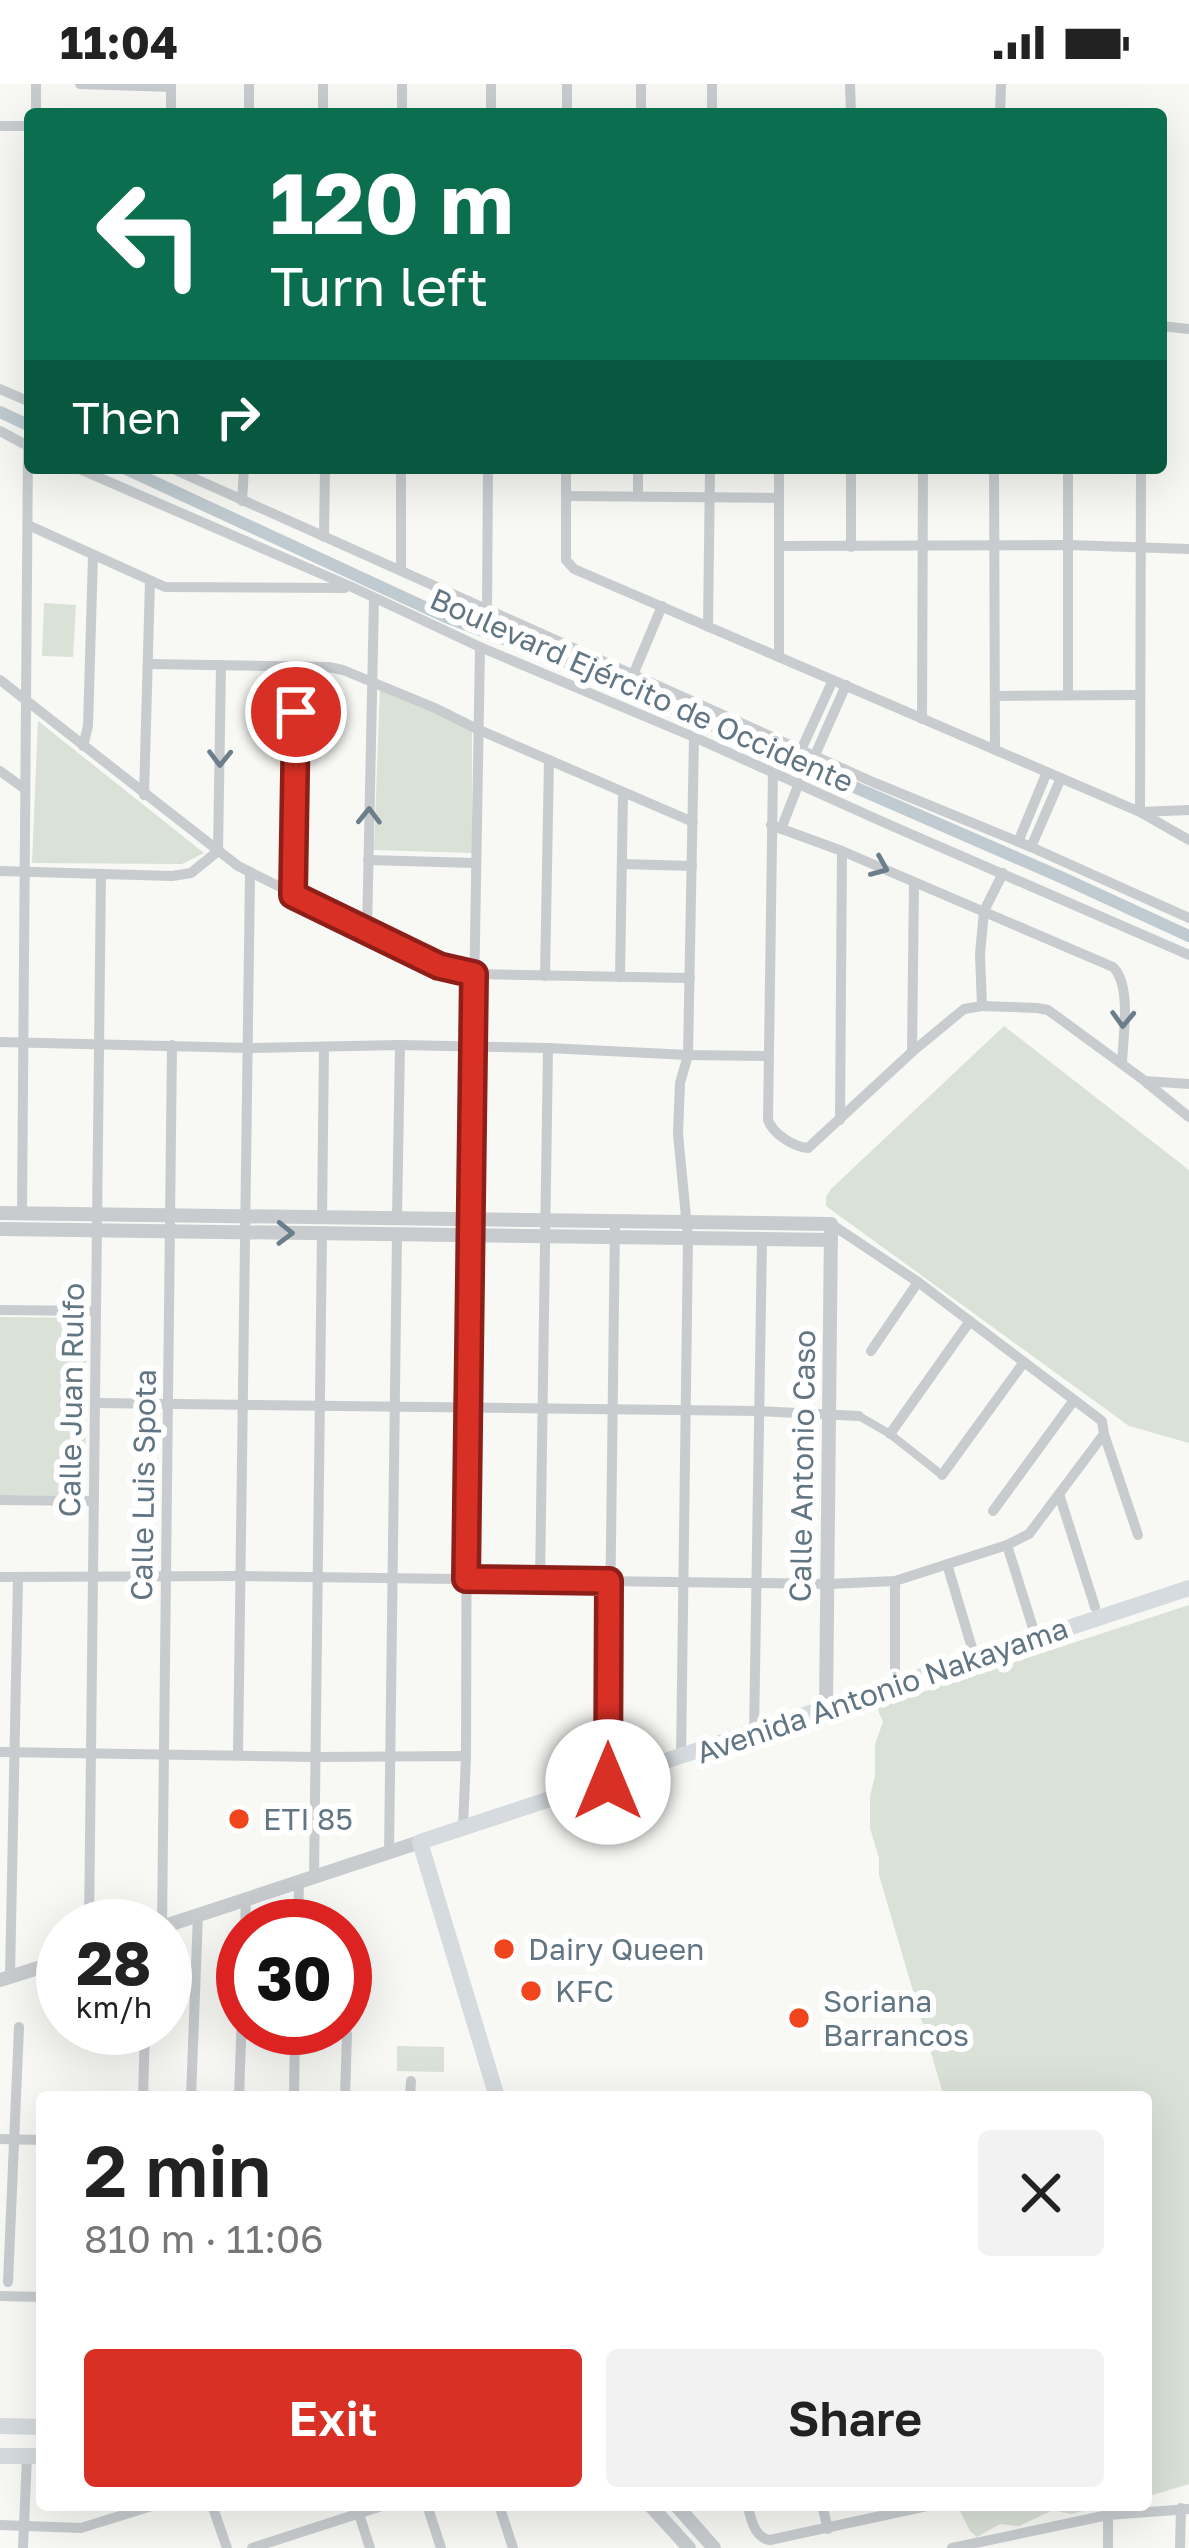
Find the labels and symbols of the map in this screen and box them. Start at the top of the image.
street label: Boulevard Ejército de Occidente [425,580,859,800]
pin [245,661,347,763]
one-way arrow [207,749,233,768]
one-way arrow [355,806,381,825]
one-way arrow [868,853,889,877]
one-way arrow [1110,1010,1136,1029]
one-way arrow [277,1220,295,1246]
street label: Calle Juan Rulfo [51,1282,91,1518]
street label: Calle Antonio Caso [782,1329,822,1603]
street label: Calle Luis Spota [123,1369,163,1601]
street label: Avenida Antonio Nakayama [691,1609,1073,1771]
position arrow [545,1719,671,1845]
place label: ETI 85 [263,1801,353,1837]
marker: ETI 85 [226,1806,252,1832]
speed limit sign: 30 [216,1899,372,2055]
place label: Dairy Queen [528,1931,705,1967]
marker: Dairy Queen [491,1936,517,1962]
place label: KFC [555,1973,614,2009]
marker: KFC [518,1978,544,2004]
place label: Soriana Barrancos [823,1983,969,2053]
marker: Soriana Barrancos [786,2005,812,2031]

